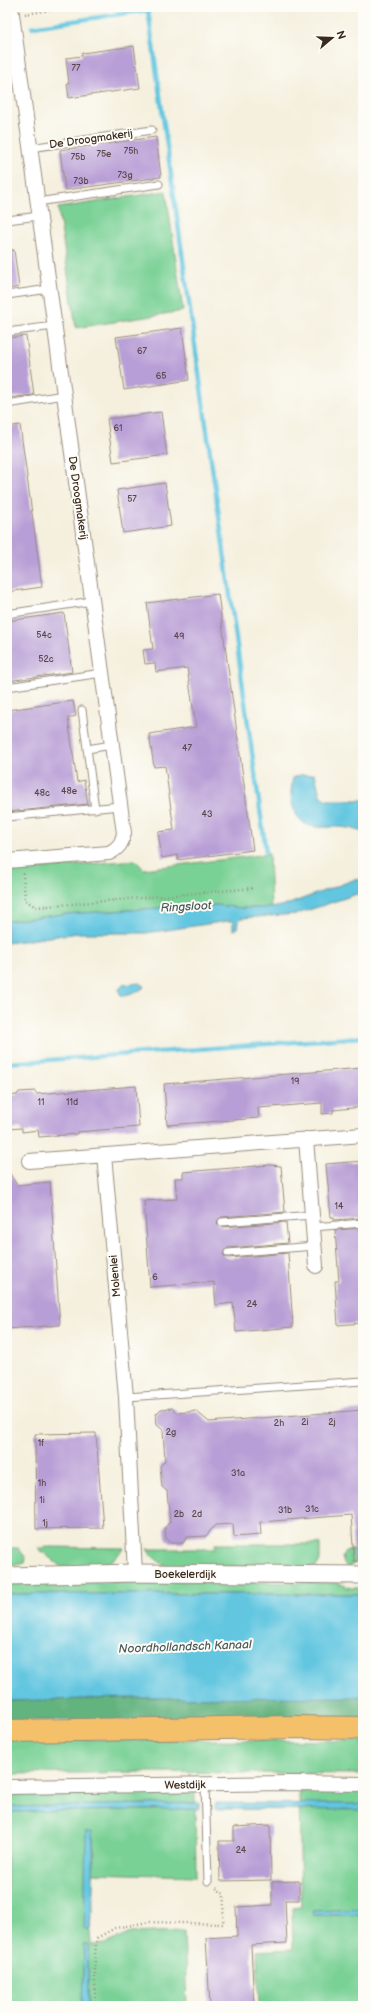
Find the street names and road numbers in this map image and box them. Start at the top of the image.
street label: De Droogmakerij [48,127,134,151]
street label: De Droogmakerij [66,455,90,541]
street label: Molenlei [107,1254,123,1298]
street label: Boekelerdijk [154,1568,216,1581]
street label: Westdijk [164,1778,206,1792]

